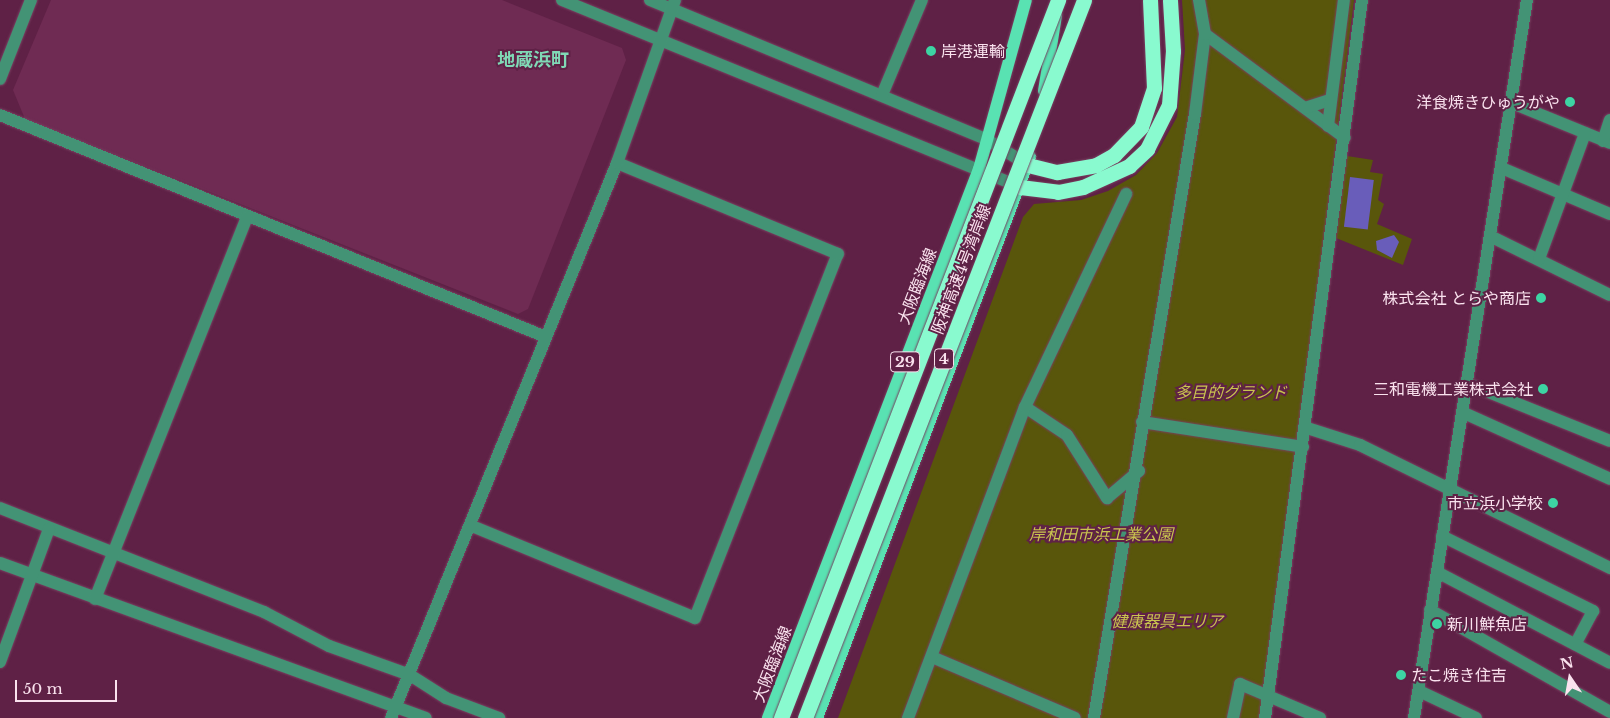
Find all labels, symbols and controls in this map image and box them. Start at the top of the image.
place label: 岸港運輸 [941,41,1005,61]
marker: 岸港運輸 [925,45,937,57]
district label: 地蔵浜町 [497,49,569,71]
place label: 洋食焼きひゅうがや [1416,92,1560,112]
marker: 洋食焼きひゅうがや [1564,96,1576,108]
street label: 阪神高速4号湾岸線 [927,201,995,337]
street label: 大阪臨海線 [894,245,940,327]
place label: 株式会社 とらや商店 [1382,288,1531,308]
marker: 株式会社 とらや商店 [1535,292,1547,304]
road number: 4 [934,346,954,372]
road number: 29 [890,350,920,374]
place label: 三和電機工業株式会社 [1373,379,1533,399]
park label: 多目的グランド [1175,382,1287,402]
marker: 三和電機工業株式会社 [1537,383,1549,395]
place label: 市立浜小学校 [1447,493,1543,513]
marker: 市立浜小学校 [1547,497,1559,509]
park label: 岸和田市浜工業公園 [1029,524,1173,544]
park label: 健康器具エリア [1111,611,1223,631]
place label: 新川鮮魚店 [1447,614,1527,634]
marker: 新川鮮魚店 [1431,618,1443,630]
street label: 大阪臨海線 [749,623,795,705]
north arrow [1545,653,1595,703]
text: N [1559,653,1575,674]
place label: たこ焼き住吉 [1411,665,1507,685]
marker: たこ焼き住吉 [1395,669,1407,681]
scale bar [18,670,120,702]
text: 50 m [23,679,63,698]

